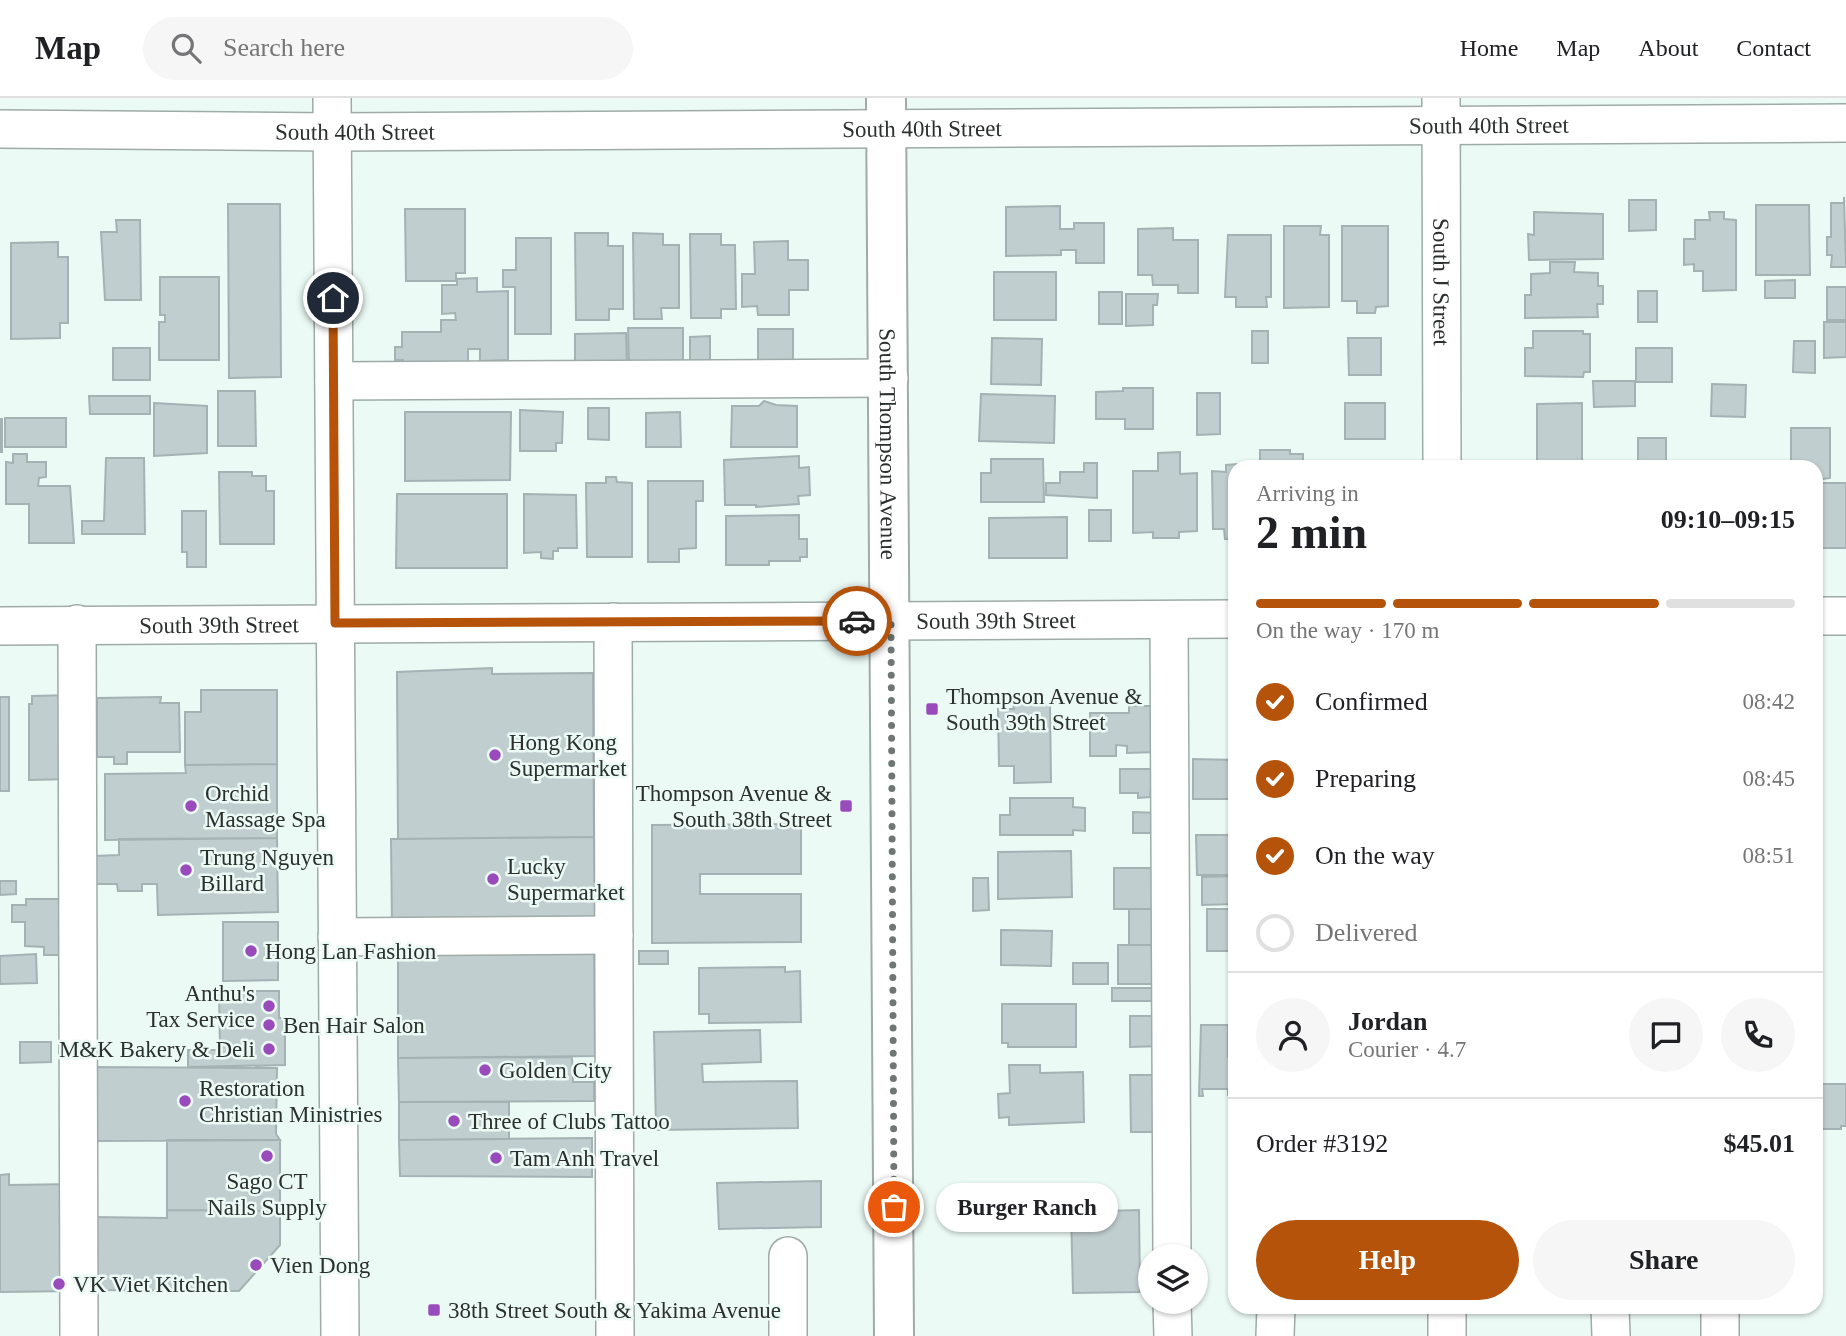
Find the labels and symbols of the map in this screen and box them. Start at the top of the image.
street label: South 40th Street [1409,112,1570,138]
street label: South 40th Street [842,116,1003,141]
street label: South 40th Street [275,119,436,145]
street label: South J Street [1429,218,1454,347]
pin [303,268,363,328]
street label: South Thompson Avenue [875,328,901,560]
courier [822,586,892,656]
street label: South 39th Street [916,607,1077,633]
street label: South 39th Street [139,612,300,638]
place label: Thompson Avenue & South 39th Street [946,684,1142,735]
marker: Thompson Avenue & South 39th Street [924,701,940,717]
place label: Hong Kong Supermarket [509,730,627,781]
marker: Hong Kong Supermarket [487,747,503,763]
place label: Orchid Massage Spa [205,781,326,832]
place label: Thompson Avenue & South 38th Street [636,781,833,832]
marker: Orchid Massage Spa [183,798,199,814]
marker: Thompson Avenue & South 38th Street [838,798,854,814]
place label: Trung Nguyen Billard [200,845,334,896]
place label: Lucky Supermarket [507,854,625,905]
marker: Trung Nguyen Billard [178,862,194,878]
marker: Lucky Supermarket [485,871,501,887]
place label: Hong Lan Fashion [265,939,437,964]
marker: Hong Lan Fashion [243,943,259,959]
place label: Anthu's Tax Service [146,981,255,1032]
marker: Anthu's Tax Service [261,998,277,1014]
place label: Ben Hair Salon [283,1013,425,1038]
marker: Ben Hair Salon [261,1017,277,1033]
place label: M&K Bakery & Deli [59,1037,255,1062]
marker: M&K Bakery & Deli [261,1041,277,1057]
place label: Golden City [499,1058,613,1083]
marker: Golden City [477,1062,493,1078]
place label: Restoration Christian Ministries [199,1076,382,1127]
marker: Restoration Christian Ministries [177,1093,193,1109]
place label: Three of Clubs Tattoo [468,1109,670,1134]
marker: Three of Clubs Tattoo [446,1113,462,1129]
place label: Tam Anh Travel [510,1146,659,1171]
marker: Sago CT Nails Supply [259,1148,275,1164]
marker: Tam Anh Travel [488,1150,504,1166]
place label: Sago CT Nails Supply [207,1169,327,1220]
pin [864,1177,924,1237]
callout: Burger Ranch [936,1182,1118,1232]
place label: Vien Dong [270,1253,371,1278]
marker: Vien Dong [248,1257,264,1273]
place label: VK Viet Kitchen [73,1272,229,1297]
marker: VK Viet Kitchen [51,1276,67,1292]
place label: 38th Street South & Yakima Avenue [448,1298,781,1323]
marker: 38th Street South & Yakima Avenue [426,1302,442,1318]

